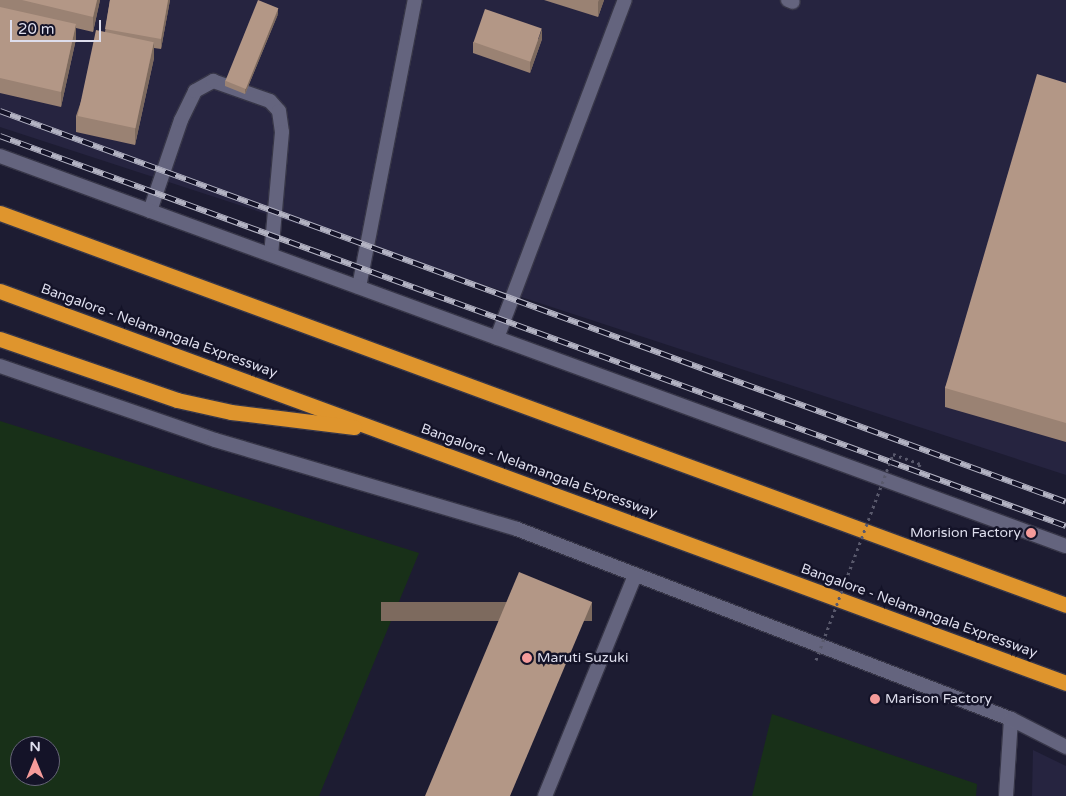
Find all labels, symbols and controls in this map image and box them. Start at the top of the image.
scale bar [12,10,104,42]
text: 20 m [18,20,55,38]
street label: Bangalore - Nelamangala Expressway [39,280,279,382]
street label: Bangalore - Nelamangala Expressway [419,420,659,522]
place label: Morision Factory [910,525,1021,541]
marker: Morision Factory [1025,527,1037,539]
street label: Bangalore - Nelamangala Expressway [799,560,1039,662]
place label: Maruti Suzuki [537,650,628,666]
marker: Maruti Suzuki [521,652,533,664]
place label: Marison Factory [885,691,992,707]
marker: Marison Factory [869,693,881,705]
north arrow [10,736,60,786]
text: N [29,738,41,755]

